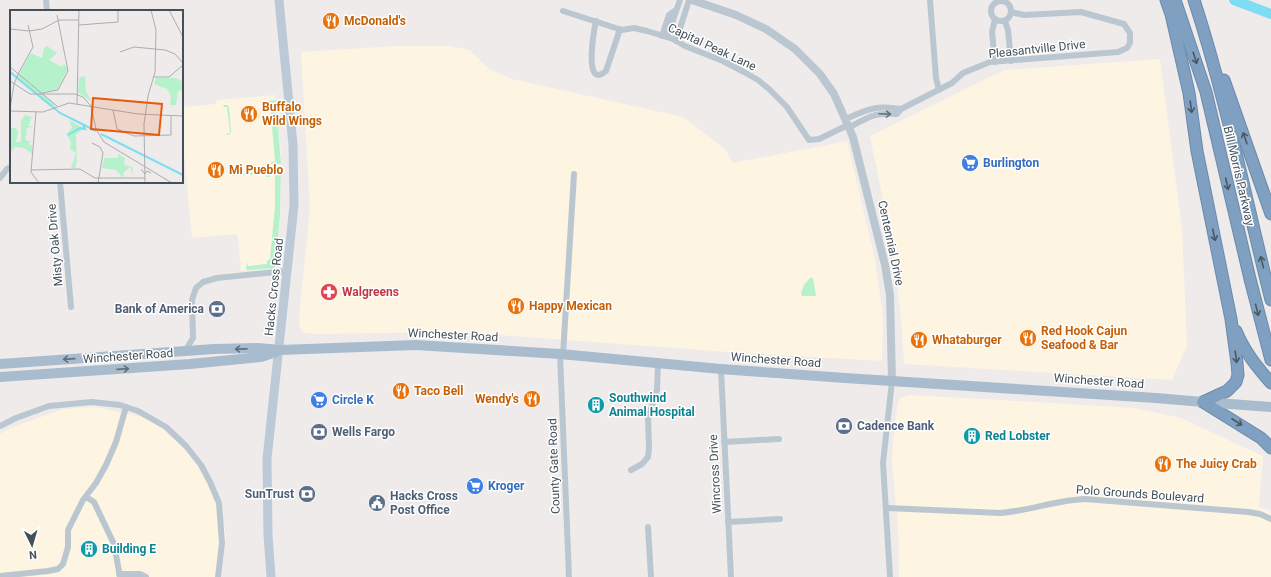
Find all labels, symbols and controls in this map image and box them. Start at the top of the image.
inset map [10,10,183,183]
restaurant icon: McDonald's [321,11,341,31]
place label: McDonald's [344,14,406,28]
street label: Capital Peak Lane [666,20,758,74]
street label: Pleasantville Drive [988,37,1086,61]
one-way arrow [1192,51,1199,64]
place label: Buffalo Wild Wings [262,100,322,128]
one-way arrow [1187,100,1195,113]
restaurant icon: Buffalo Wild Wings [239,104,259,124]
one-way arrow [878,110,891,118]
street label: Bill Morris Parkway [1221,125,1257,228]
one-way arrow [1241,131,1248,144]
supermarket icon: Burlington [960,153,980,173]
place label: Burlington [983,156,1039,170]
restaurant icon: Mi Pueblo [206,160,226,180]
place label: Mi Pueblo [229,163,284,177]
one-way arrow [1224,177,1232,190]
street label: Centennial Drive [875,199,907,287]
street label: Misty Oak Drive [44,203,66,287]
one-way arrow [1210,228,1218,241]
street label: Hacks Cross Road [262,237,286,337]
one-way arrow [1257,256,1265,269]
pharmacy icon: Walgreens [319,282,339,302]
place label: Walgreens [342,285,399,299]
restaurant icon: Happy Mexican [506,296,526,316]
bank icon: Bank of America [207,299,227,319]
place label: Happy Mexican [529,299,612,313]
place label: Bank of America [115,302,205,316]
one-way arrow [1254,303,1262,316]
place label: Red Hook Cajun Seafood & Bar [1041,324,1127,352]
street label: Winchester Road [407,326,499,344]
restaurant icon: Red Hook Cajun Seafood & Bar [1018,328,1038,348]
restaurant icon: Whataburger [909,330,929,350]
place label: Whataburger [932,333,1002,347]
one-way arrow [235,345,248,352]
street label: Winchester Road [82,346,174,366]
street label: Winchester Road [730,350,822,370]
one-way arrow [1232,351,1240,364]
one-way arrow [63,356,76,363]
one-way arrow [116,366,129,373]
street label: Winchester Road [1053,371,1145,391]
restaurant icon: Taco Bell [391,381,411,401]
place label: Taco Bell [414,384,463,398]
restaurant icon: Wendy's [522,389,542,409]
supermarket icon: Circle K [309,390,329,410]
place label: Southwind Animal Hospital [609,391,695,419]
place label: Wendy's [475,392,519,406]
place label: Circle K [332,393,374,407]
building icon: Southwind Animal Hospital [586,395,606,415]
bank icon: Cadence Bank [834,416,854,436]
street label: County Gate Road [545,418,563,514]
one-way arrow [1231,418,1242,426]
place label: Cadence Bank [857,419,935,433]
bank icon: Wells Fargo [309,422,329,442]
place label: Wells Fargo [332,425,395,439]
building icon: Red Lobster [962,426,982,446]
place label: Red Lobster [985,429,1051,443]
street label: Wincross Drive [706,434,724,514]
restaurant icon: The Juicy Crab [1153,454,1173,474]
place label: The Juicy Crab [1176,457,1257,471]
supermarket icon: Kroger [465,476,485,496]
place label: Kroger [488,479,525,493]
street label: Polo Grounds Boulevard [1075,483,1205,505]
bank icon: SunTrust [297,484,317,504]
place label: SunTrust [245,487,294,501]
place label: Hacks Cross Post Office [390,489,458,517]
public building icon: Hacks Cross Post Office [367,493,387,513]
north arrow [12,525,52,565]
building icon: Building E [79,539,99,559]
place label: Building E [102,542,156,556]
text: N [28,548,37,561]

